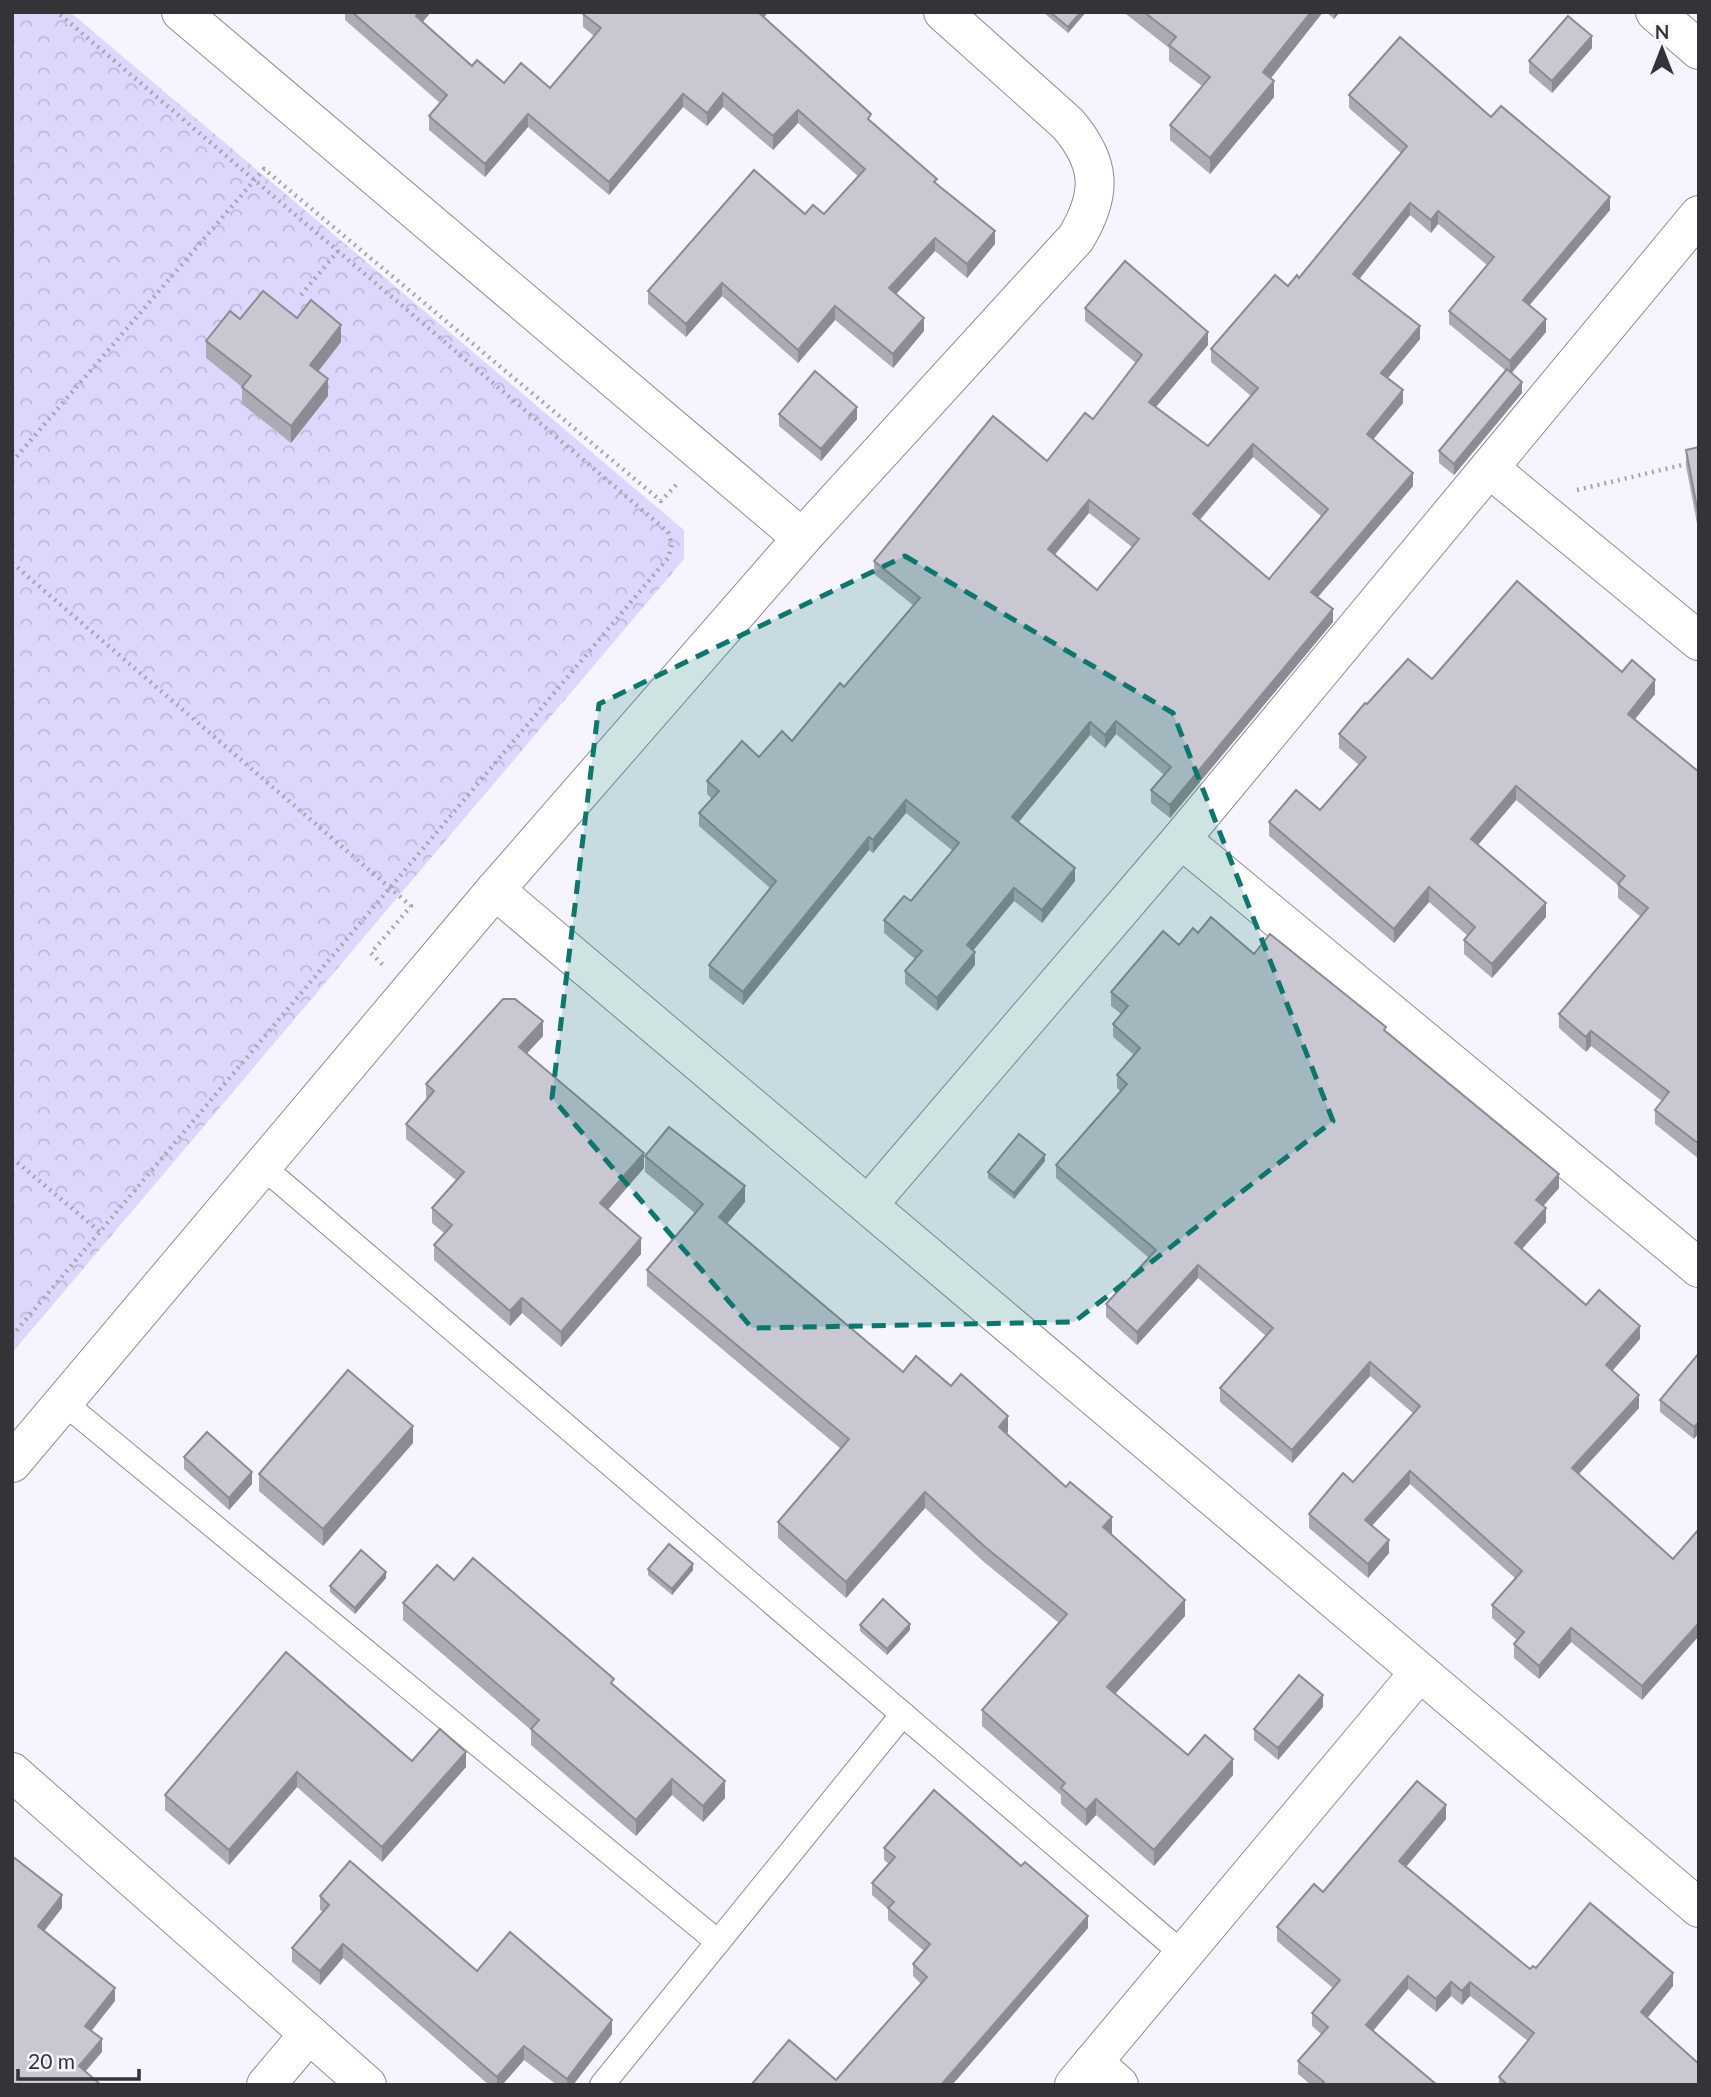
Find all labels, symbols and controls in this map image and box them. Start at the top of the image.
north arrow [1627,14,1697,84]
text: N [1655,20,1669,43]
scale bar [18,2038,138,2082]
text: 20 m [28,2048,75,2073]

